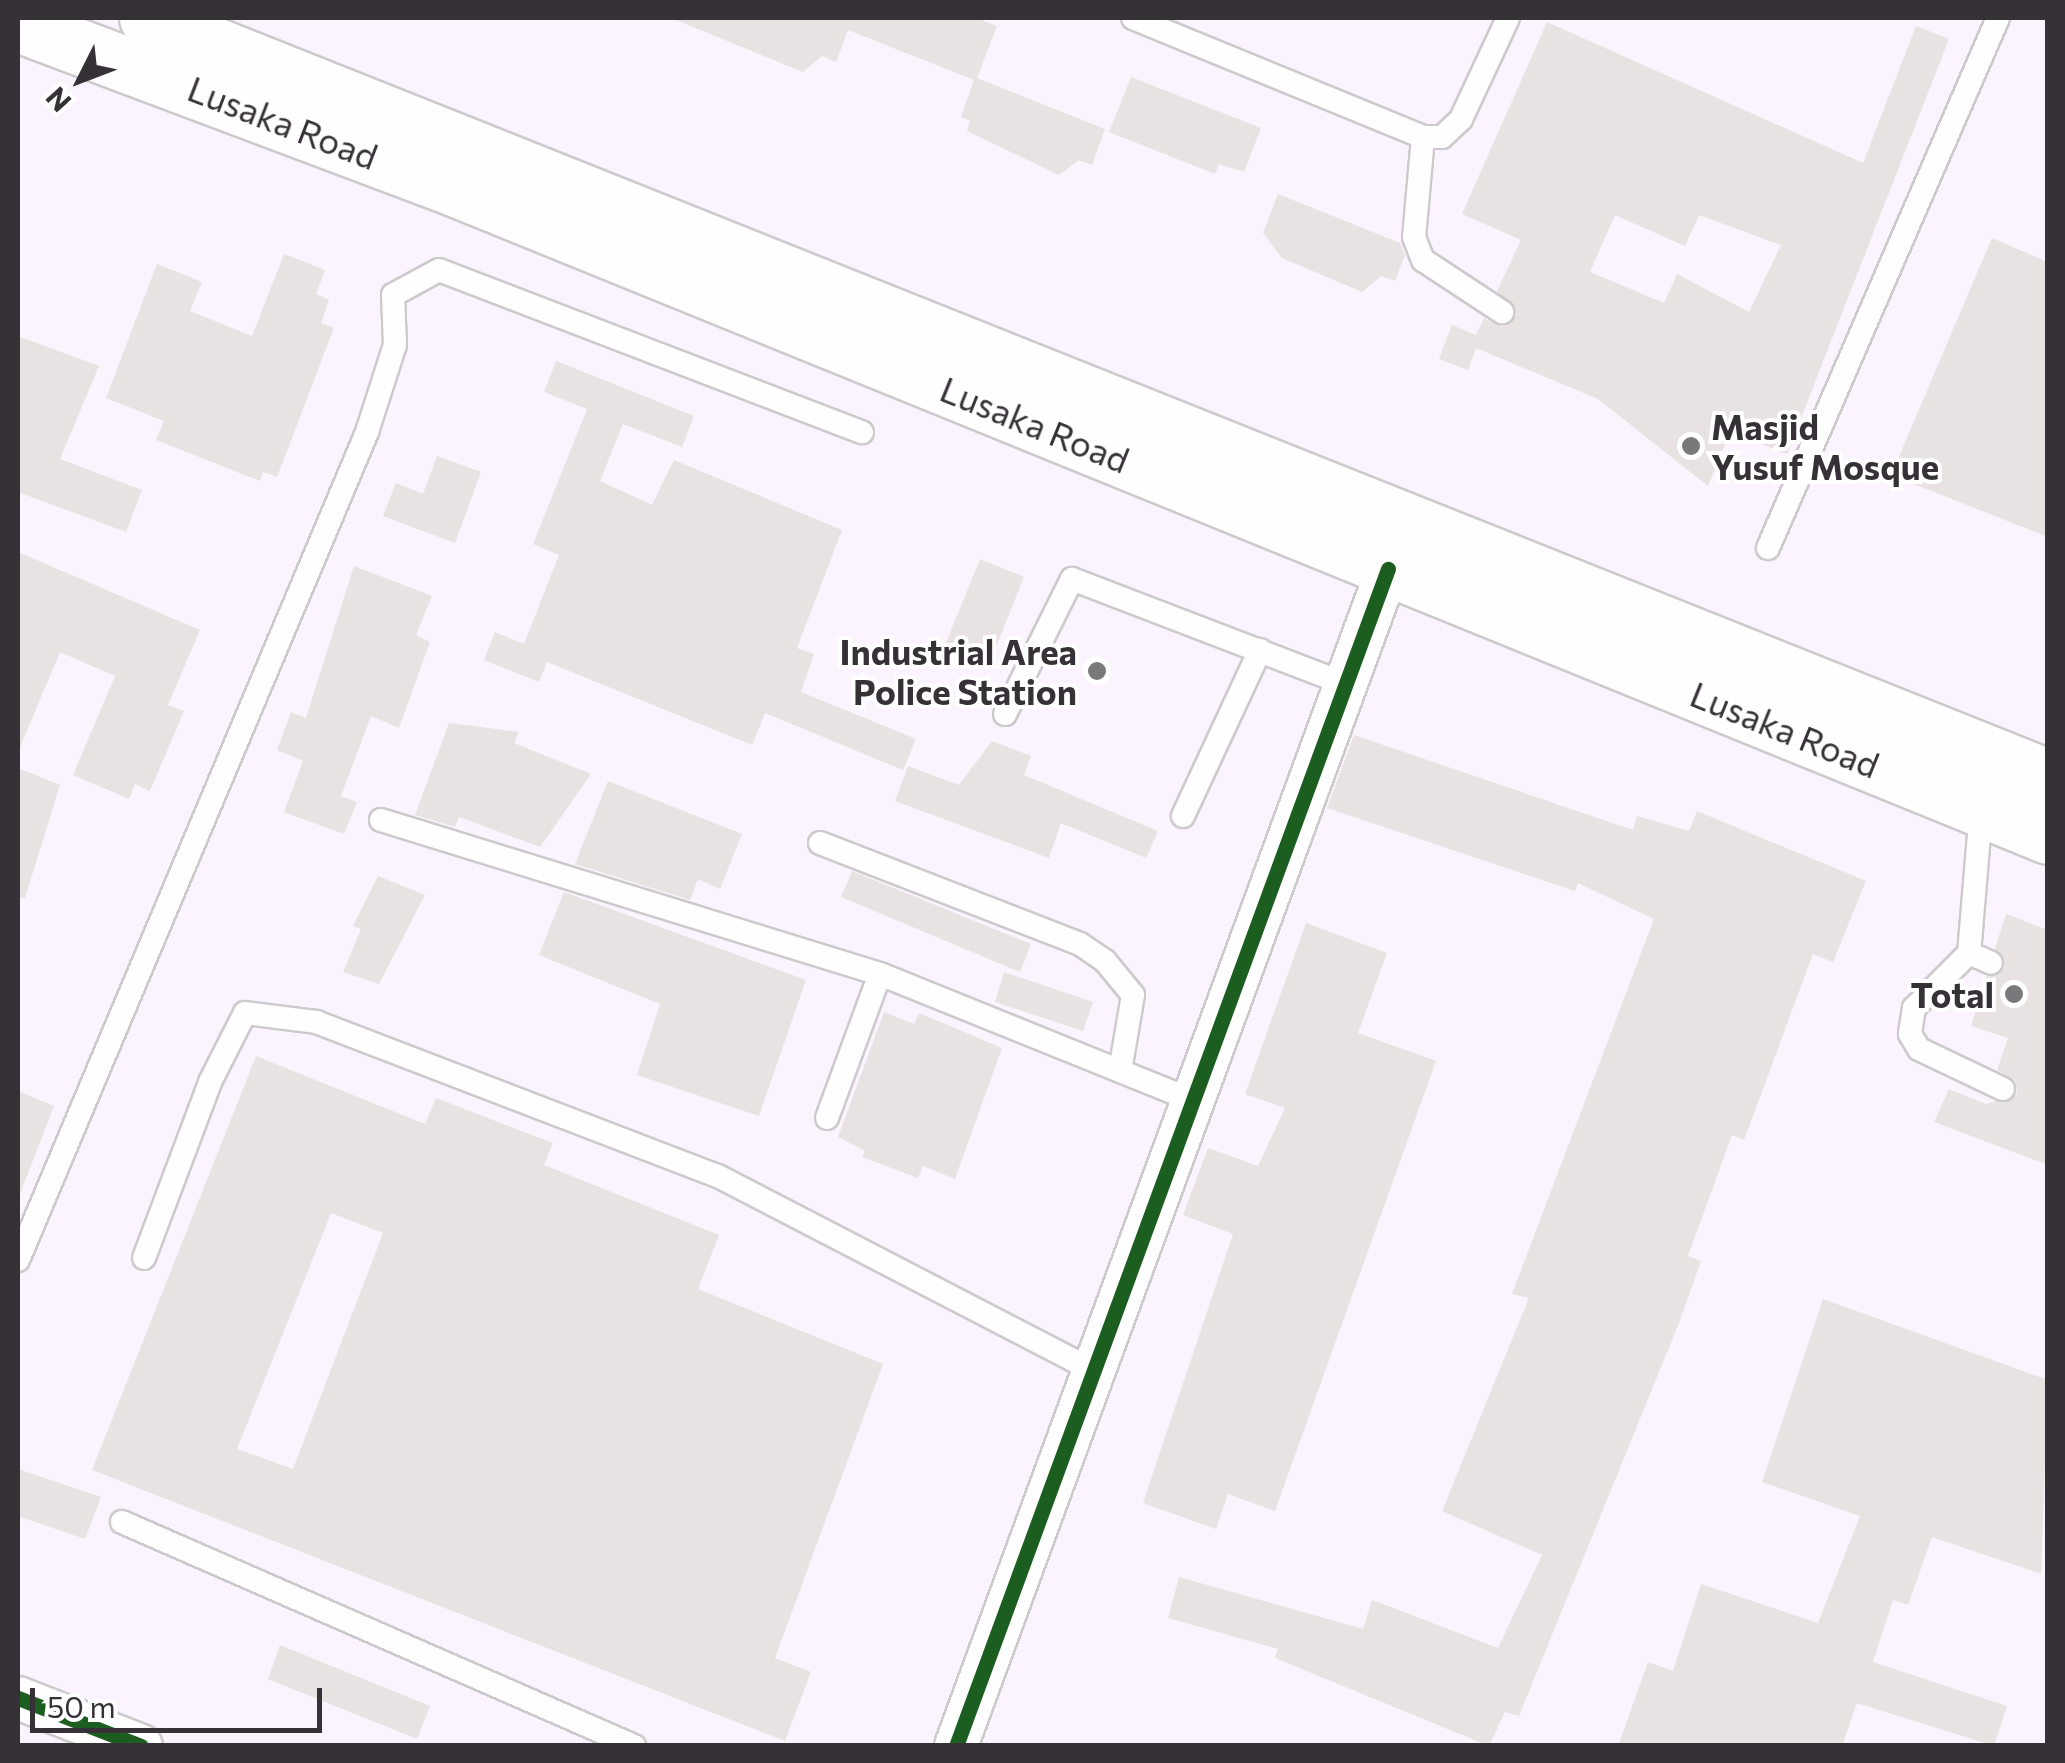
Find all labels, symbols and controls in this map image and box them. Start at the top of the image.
north arrow [30,30,130,130]
street label: Lusaka Road [182,67,384,177]
text: N [38,81,77,119]
street label: Lusaka Road [935,367,1135,481]
place label: Masjid Yusuf Mosque [1711,405,1939,487]
marker: Masjid Yusuf Mosque [1680,435,1702,457]
place label: Industrial Area Police Station [840,630,1077,712]
marker: Industrial Area Police Station [1086,660,1108,682]
street label: Lusaka Road [1685,672,1885,786]
place label: Total [1910,973,1994,1015]
marker: Total [2003,983,2025,1005]
scale bar [35,1668,328,1730]
text: 50 m [47,1687,116,1724]

